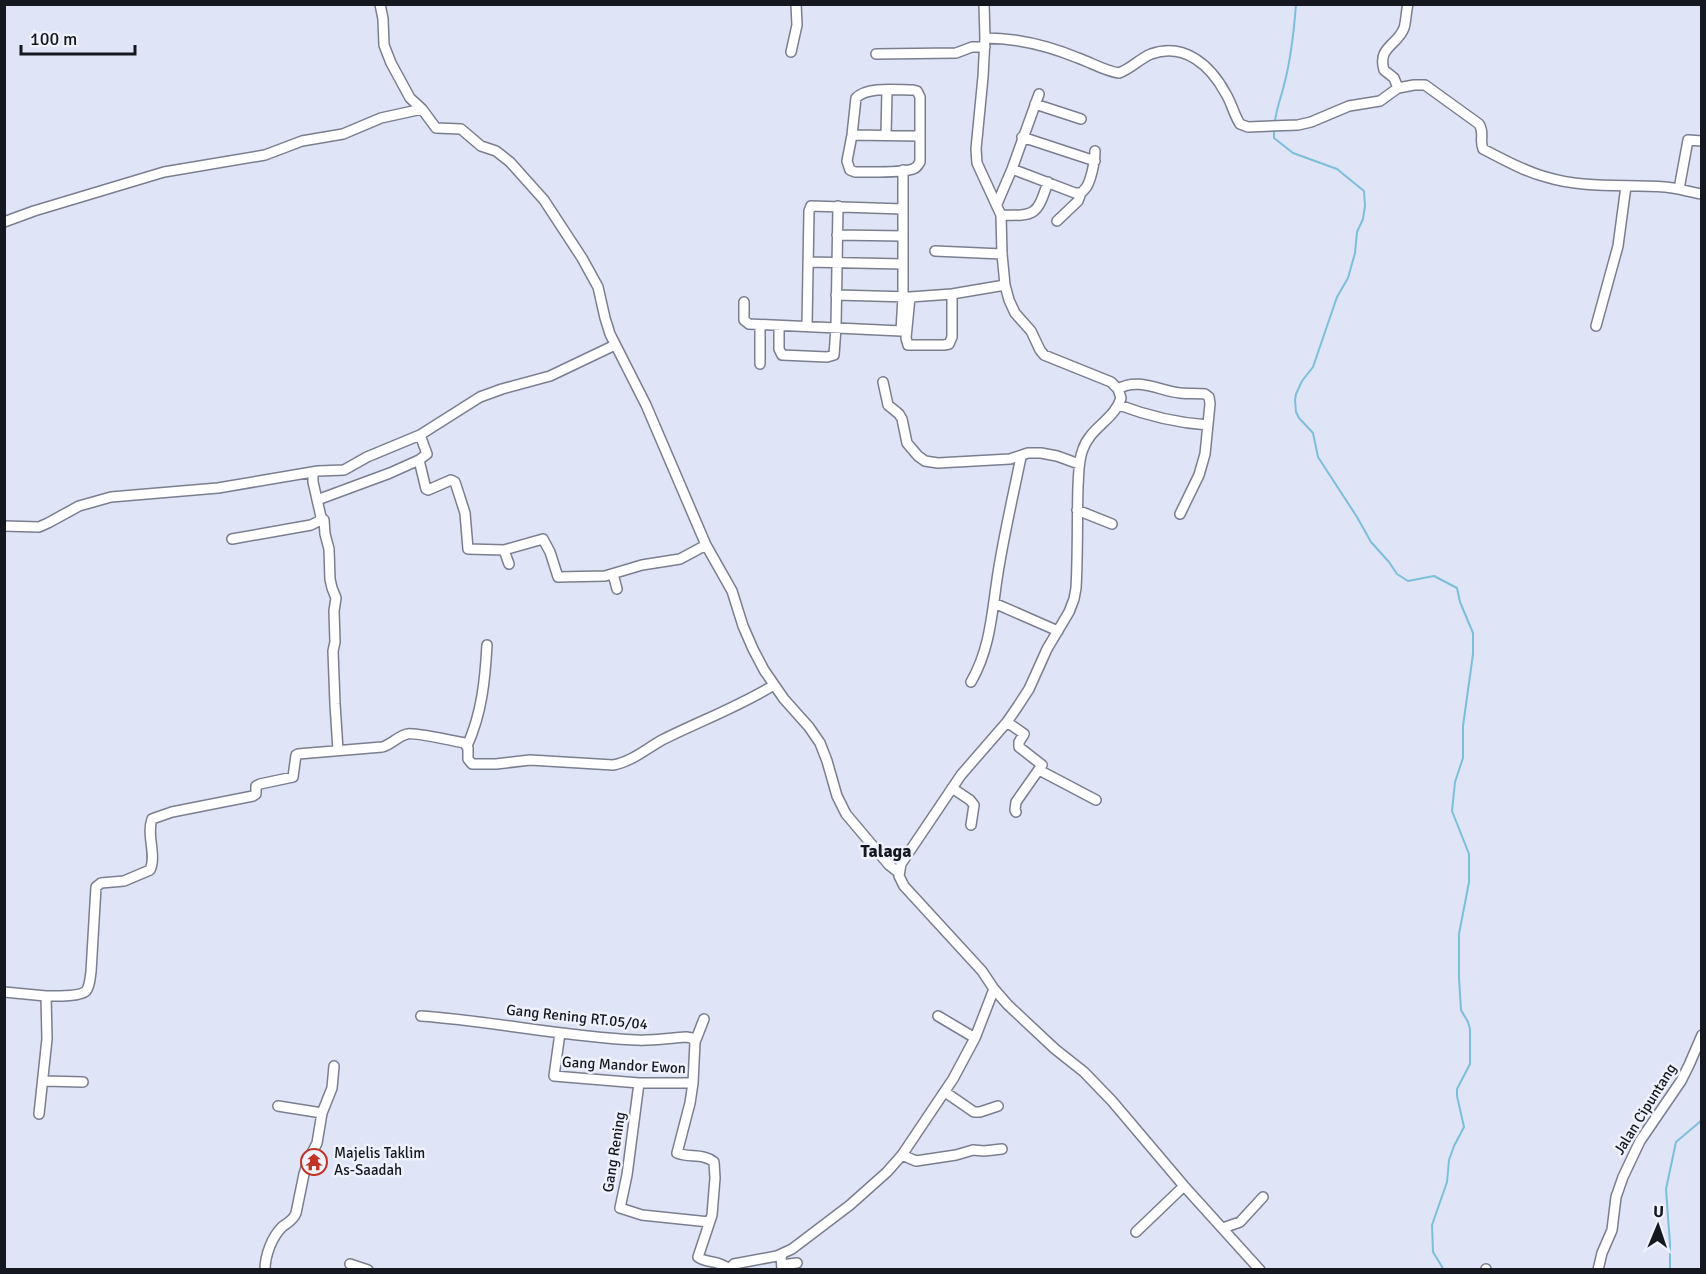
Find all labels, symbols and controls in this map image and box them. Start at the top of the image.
scale bar [21,18,135,56]
text: 100 m [30,28,77,50]
district label: Talaga [861,840,911,862]
street label: Gang Rening RT.05/04 [505,1001,649,1033]
street label: Gang Mandor Ewon [562,1053,686,1077]
street label: Jalan Cipuntang [1610,1060,1680,1158]
street label: Gang Rening [599,1110,629,1194]
place label: Majelis Taklim As-Saadah [334,1144,425,1179]
temple icon: Majelis Taklim As-Saadah [299,1147,329,1177]
north arrow [1628,1196,1688,1256]
text: U [1653,1202,1664,1222]

